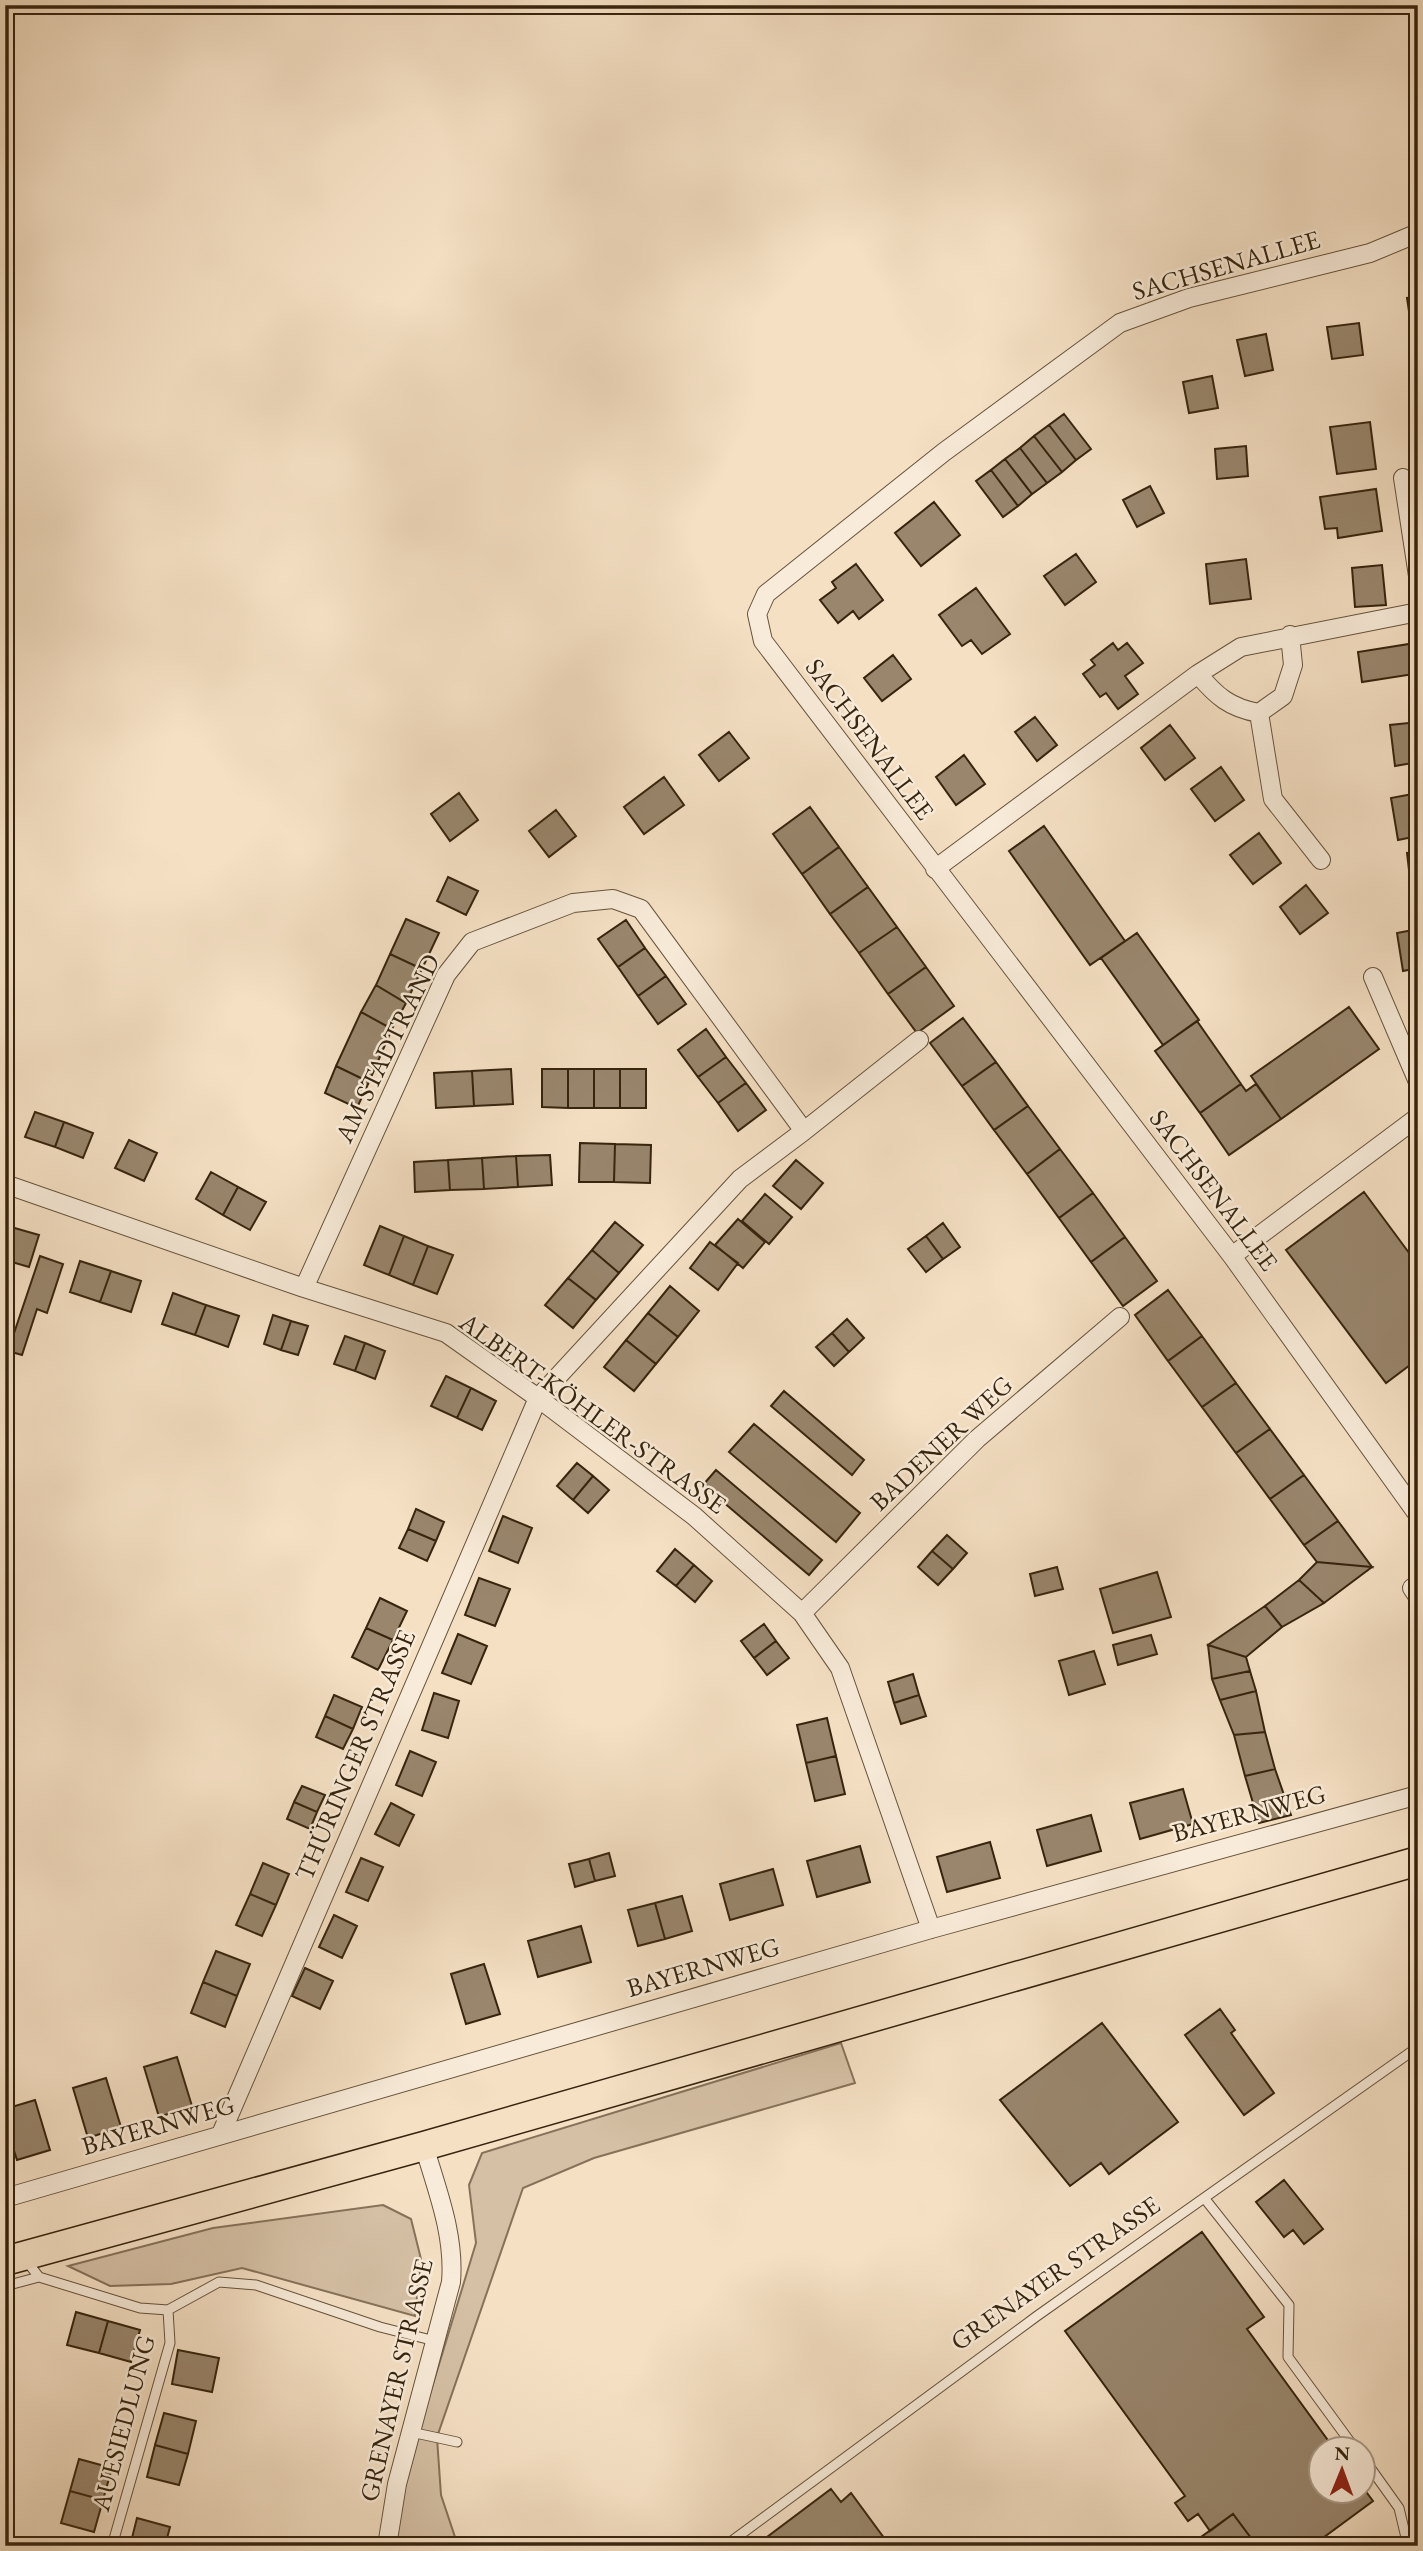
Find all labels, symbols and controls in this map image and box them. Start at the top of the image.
street label: SACHSENALLEE [1128,222,1324,308]
street label: SACHSENALLEE [798,651,942,827]
street label: AM STADTRAND [326,948,447,1149]
street label: SACHSENALLEE [1142,1102,1286,1278]
street label: ALBERT-KÖHLER-STRASSE [452,1304,734,1522]
street label: BADENER WEG [862,1368,1020,1518]
street label: THÜRINGER STRASSE [287,1624,423,1885]
street label: BAYERNWEG [1169,1776,1330,1850]
street label: BAYERNWEG [623,1929,783,2005]
street label: BAYERNWEG [78,2087,238,2163]
street label: GRENAYER STRASSE [944,2188,1167,2358]
street label: GRENAYER STRASSE [352,2255,441,2505]
street label: AUESIEDLUNG [83,2331,163,2516]
north arrow [1308,2436,1378,2506]
text: N [1334,2441,1351,2466]

